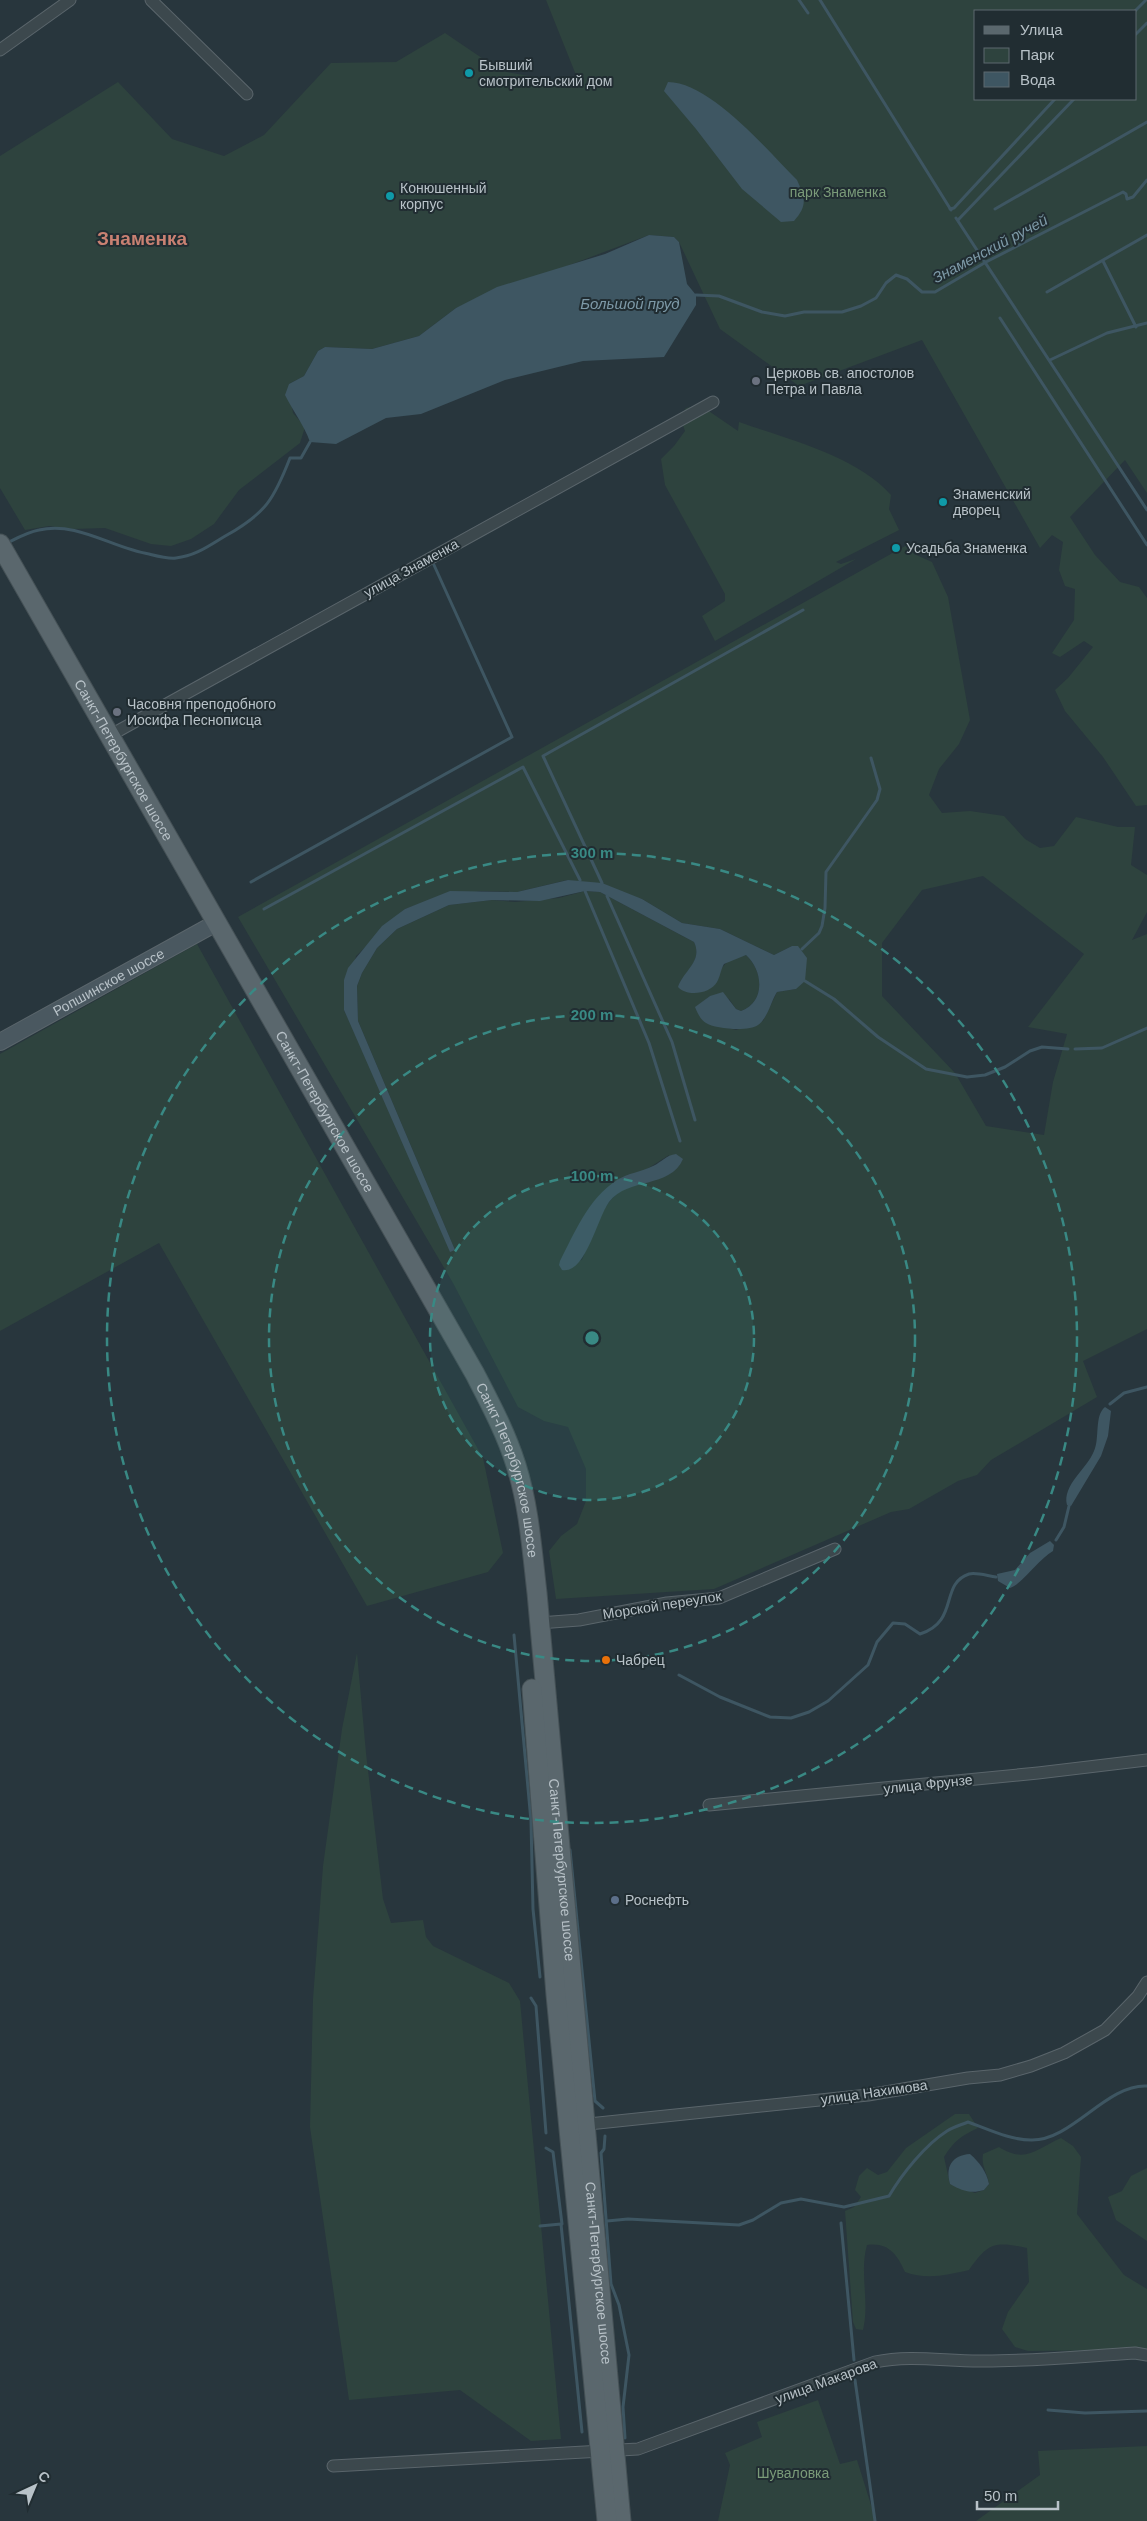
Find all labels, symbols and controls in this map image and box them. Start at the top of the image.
legend [974,10,1137,100]
text: Улица [1020,21,1063,38]
text: Парк [1020,46,1054,63]
place label: Бывший смотрительский дом [479,57,612,89]
marker: Бывший смотрительский дом [463,67,475,79]
text: Вода [1020,71,1056,88]
place label: Конюшенный корпус [400,180,487,212]
park label: парк Знаменка [790,184,886,200]
marker: Конюшенный корпус [384,190,396,202]
water label: Знаменский ручей [929,211,1051,286]
district label: Знаменка [97,228,187,249]
water label: Большой пруд [580,295,680,312]
place label: Церковь св. апостолов Петра и Павла [766,365,914,397]
marker: Церковь св. апостолов Петра и Павла [750,375,762,387]
place label: Знаменский дворец [953,486,1031,518]
marker: Знаменский дворец [937,496,949,508]
street label: улица Знаменка [361,535,461,601]
place label: Усадьба Знаменка [906,540,1027,556]
marker: Усадьба Знаменка [890,542,902,554]
street label: Санкт-Петербургское шоссе [71,677,176,844]
place label: Часовня преподобного Иосифа Песнописца [127,696,276,728]
marker: Часовня преподобного Иосифа Песнописца [111,706,123,718]
text: 300 m [571,844,613,861]
street label: Ропшинское шоссе [50,945,167,1019]
text: 200 m [571,1006,613,1023]
street label: Санкт-Петербургское шоссе [272,1028,377,1195]
text: 100 m [571,1167,613,1184]
centre of rings [583,1329,601,1347]
street label: Санкт-Петербургское шоссе [473,1380,541,1559]
street label: Морской переулок [602,1588,723,1622]
place label: Чабрец [616,1652,665,1668]
marker: Чабрец [600,1654,612,1666]
street label: улица Фрунзе [883,1771,974,1797]
street label: Санкт-Петербургское шоссе [546,1778,578,1962]
place label: Роснефть [625,1892,689,1908]
marker: Роснефть [609,1894,621,1906]
street label: улица Нахимова [820,2077,929,2107]
street label: Санкт-Петербургское шоссе [582,2181,615,2365]
street label: улица Макарова [773,2355,879,2407]
north arrow [10,2461,60,2511]
park label: Шуваловка [757,2465,830,2481]
text: С [35,2467,53,2486]
scale bar [977,2478,1058,2510]
text: 50 m [984,2487,1017,2504]

